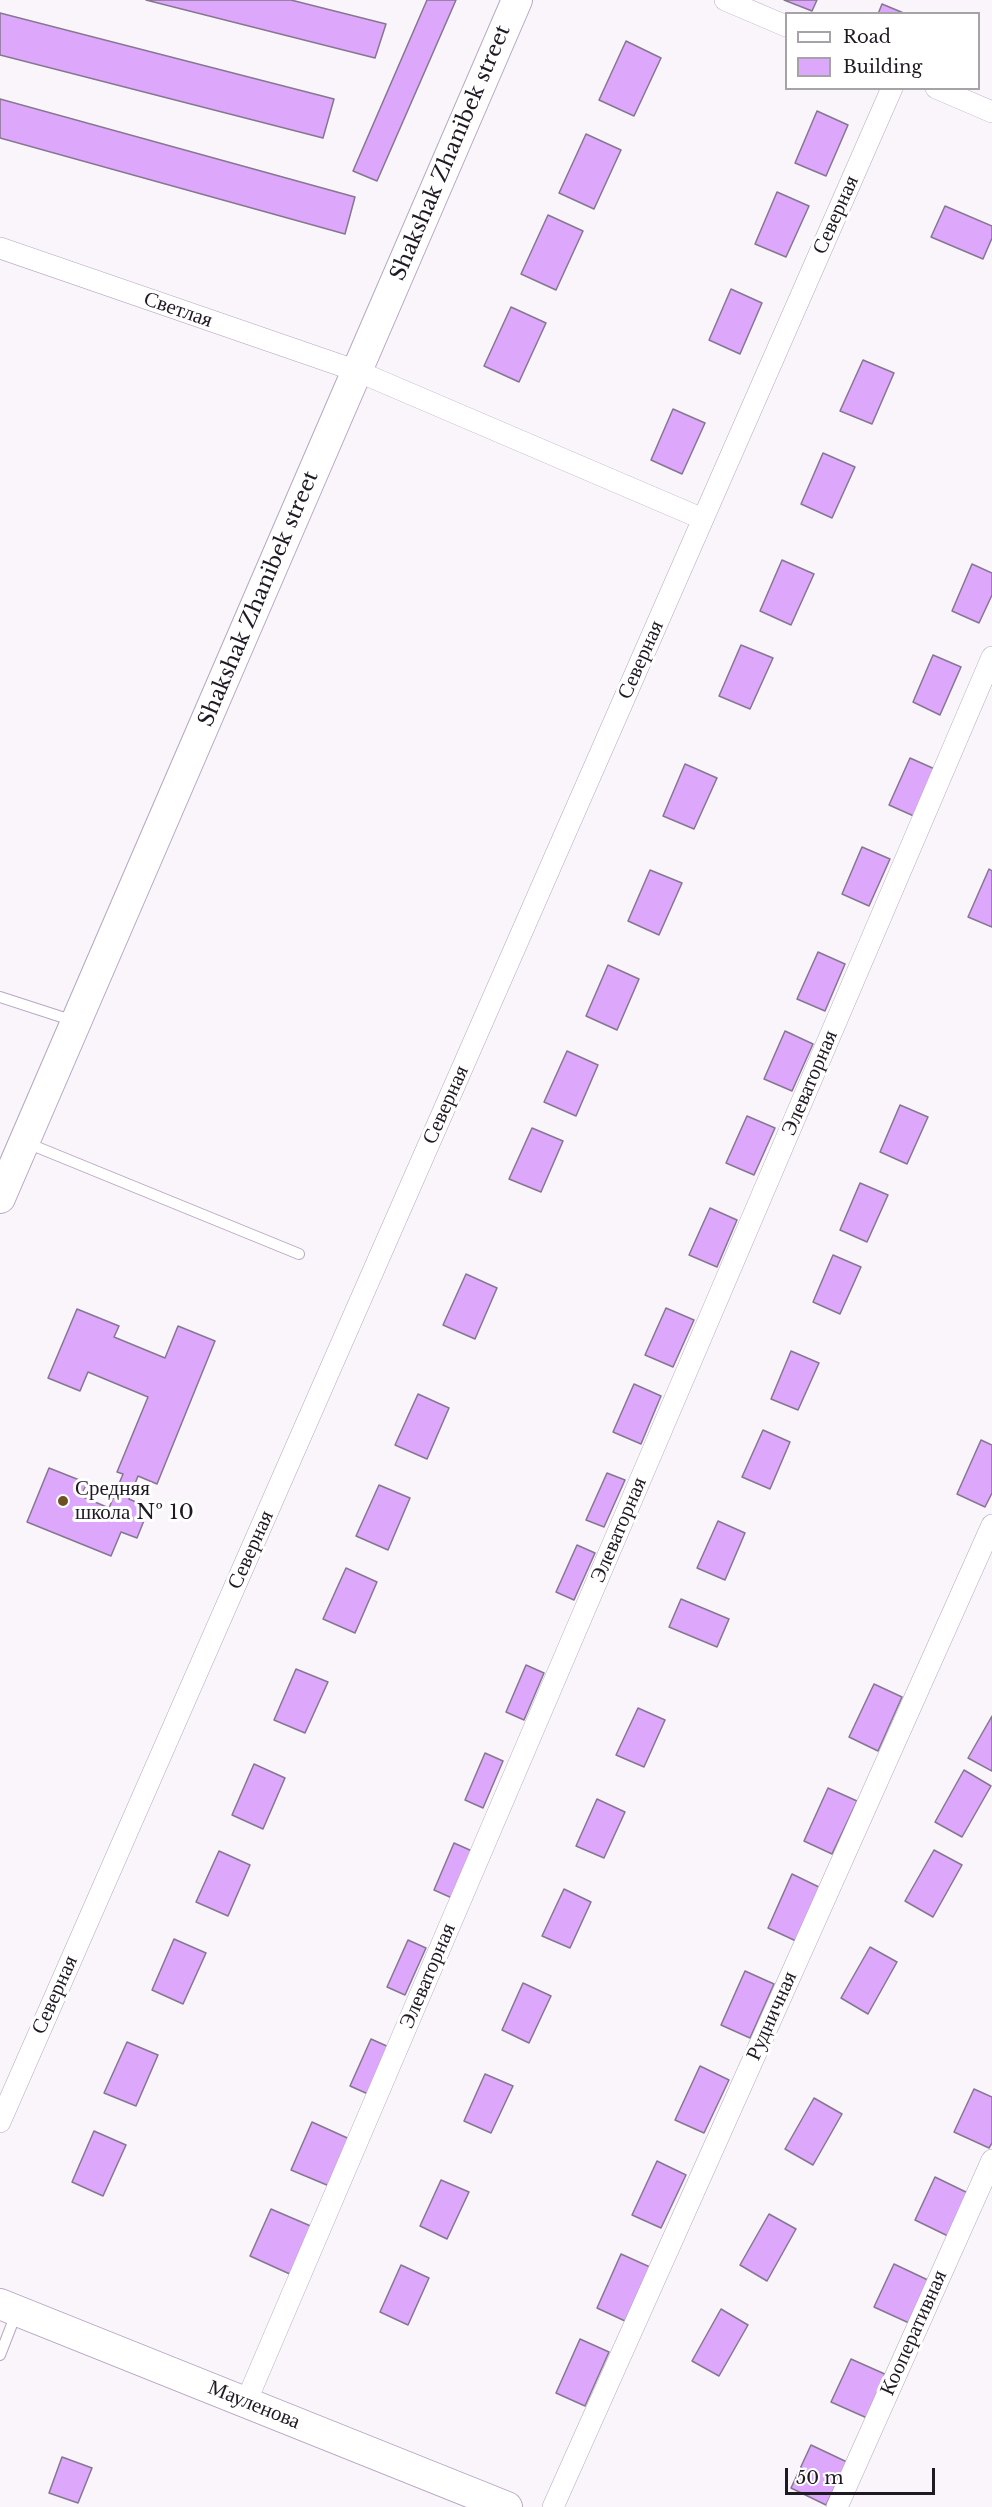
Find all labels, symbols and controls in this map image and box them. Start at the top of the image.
legend [785,12,980,90]
street label: Shakshak Zhanibek street [386,22,516,284]
text: Road [843,26,891,48]
text: Building [843,56,922,78]
street label: Северная [808,172,864,258]
street label: Светлая [140,286,216,334]
street label: Shakshak Zhanibek street [194,468,324,730]
street label: Северная [613,617,669,703]
street label: Элеваторная [777,1027,843,1139]
street label: Северная [418,1062,474,1148]
street label: Элеваторная [586,1474,652,1586]
place label: Средняя школа № 10 [75,1476,194,1526]
marker: Средняя школа № 10 [56,1494,70,1508]
street label: Северная [223,1507,279,1593]
street label: Элеваторная [395,1920,461,2032]
street label: Северная [27,1952,83,2038]
street label: Рудничная [741,1968,803,2064]
street label: Кооперативная [875,2267,953,2399]
street label: Мауленова [204,2375,304,2435]
scale bar [788,2456,938,2494]
text: 50 m [796,2467,844,2489]

